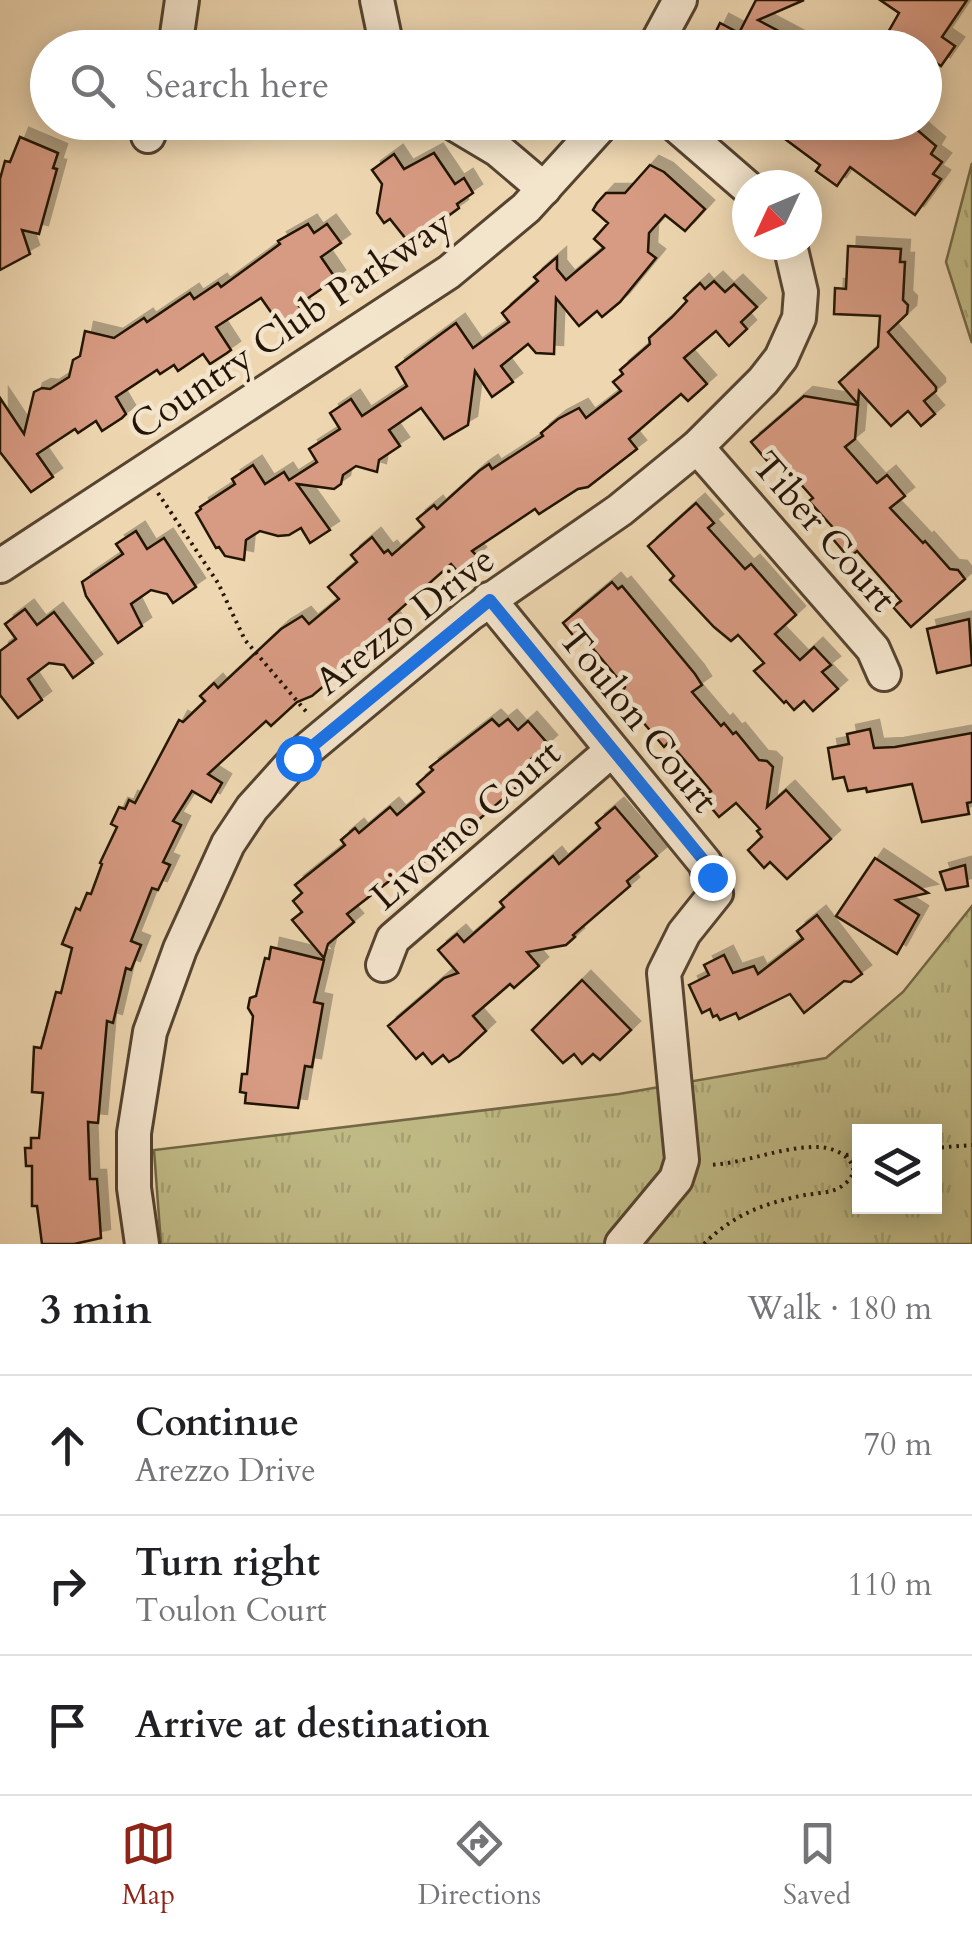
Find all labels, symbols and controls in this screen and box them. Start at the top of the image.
search box [30,30,942,140]
icon: search [65,58,120,113]
text: Search here [145,59,329,111]
north arrow [732,170,822,260]
street label: Country Club Parkway [120,198,462,452]
street label: Tiber Court [740,441,908,623]
street label: Arezzo Drive [304,534,506,708]
street label: Toulon Court [546,614,730,824]
street label: Livorno Court [360,728,572,922]
route start [276,736,322,782]
route end [690,855,736,901]
map controls [852,1124,942,1214]
button: layers [852,1124,942,1214]
text: 3 min [40,1281,152,1338]
text: Walk · 180 m [747,1287,932,1331]
text: Continue [135,1397,299,1449]
icon: ahead [40,1418,95,1473]
text: 70 m [864,1423,932,1467]
text: Arezzo Drive [135,1449,316,1493]
text: Turn right [135,1537,320,1589]
icon: right [40,1558,95,1613]
text: 110 m [847,1563,932,1607]
text: Toulon Court [135,1589,327,1633]
icon: arrive [40,1698,95,1753]
text: Arrive at destination [135,1699,490,1751]
tab: Map [121,1816,176,1914]
tab: Directions [418,1816,541,1914]
tab: Saved [783,1816,851,1914]

